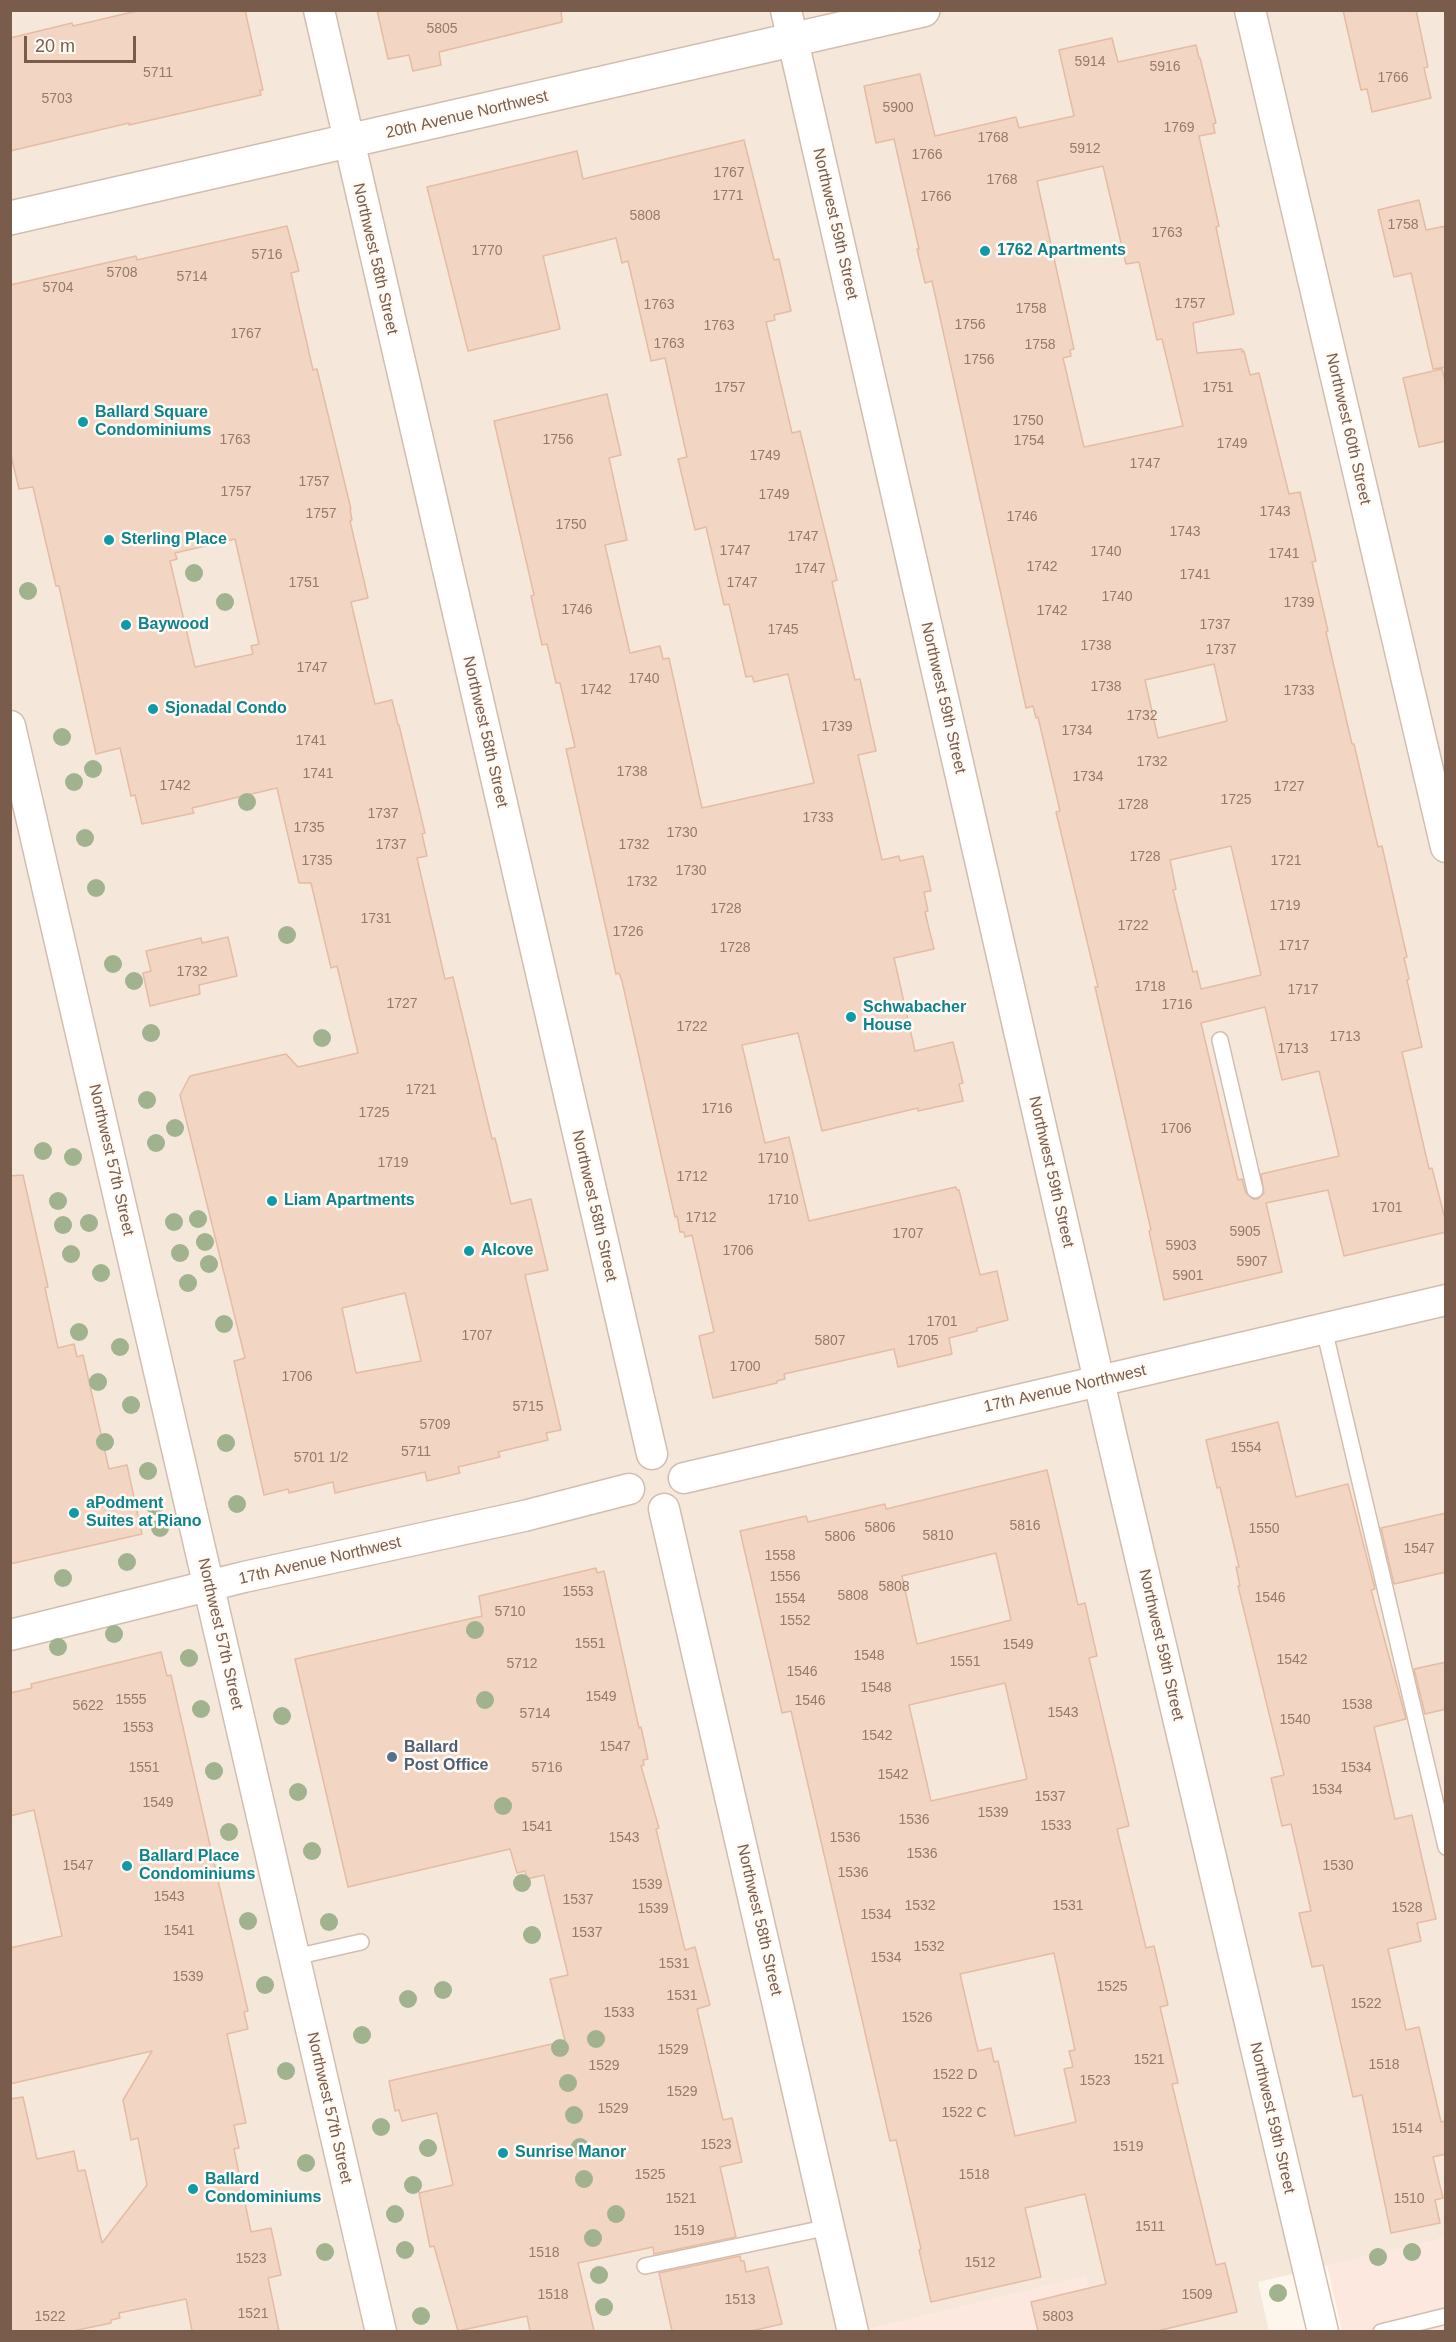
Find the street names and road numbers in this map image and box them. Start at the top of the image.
street label: 20th Avenue Northwest [384,87,550,143]
street label: Northwest 59th Street [808,146,862,302]
street label: Northwest 58th Street [348,181,402,337]
street label: Northwest 60th Street [1321,351,1375,507]
street label: Northwest 59th Street [916,620,970,776]
street label: Northwest 58th Street [458,654,512,810]
street label: Northwest 57th Street [84,1082,138,1238]
street label: Northwest 59th Street [1024,1094,1078,1250]
street label: Northwest 58th Street [567,1128,621,1284]
street label: 17th Avenue Northwest [982,1361,1148,1417]
street label: 17th Avenue Northwest [237,1533,403,1589]
street label: Northwest 57th Street [193,1556,247,1712]
street label: Northwest 59th Street [1134,1567,1188,1723]
street label: Northwest 58th Street [732,1842,786,1998]
street label: Northwest 57th Street [302,2030,356,2186]
street label: Northwest 59th Street [1245,2040,1299,2196]

